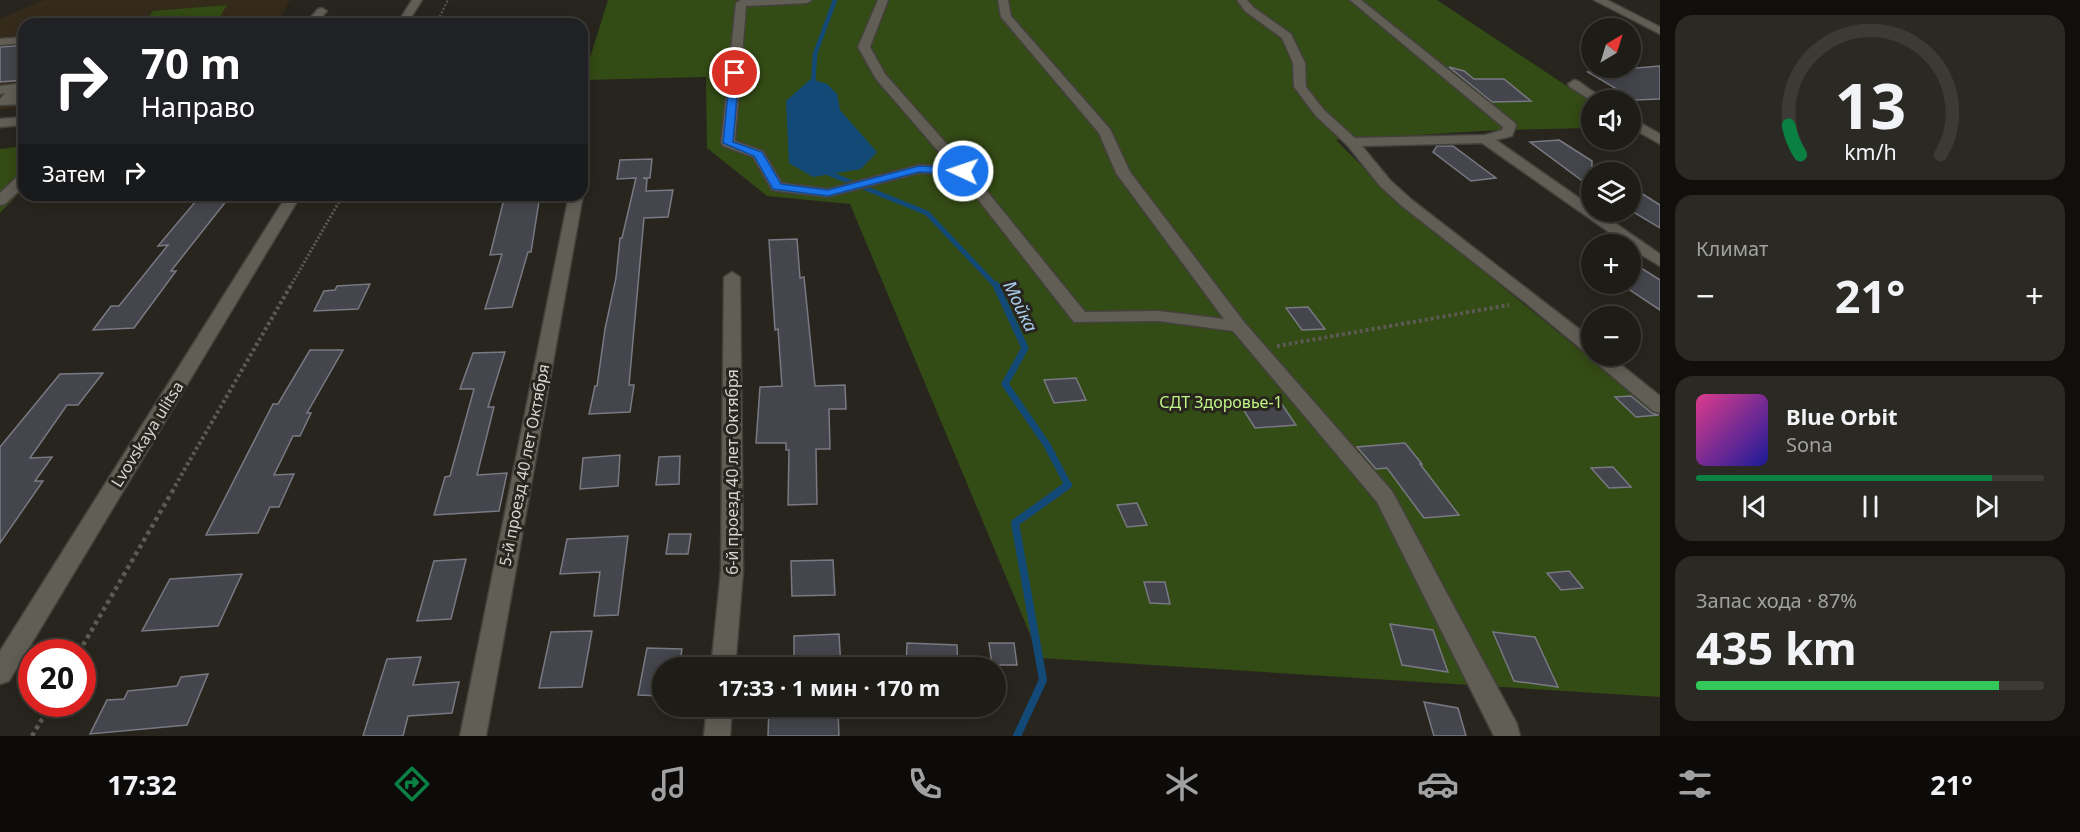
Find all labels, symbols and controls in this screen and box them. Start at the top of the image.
north arrow [1581,18,1641,78]
map controls [1581,18,1641,366]
text: 70 m [141,34,241,91]
icon: right [42,42,120,120]
pin [709,47,760,98]
icon: arrive [718,56,751,89]
text: 13 [1834,62,1906,147]
text: Направо [141,88,255,125]
button: sound [1581,90,1641,150]
text: km/h [1844,137,1896,166]
position arrow [931,139,995,203]
icon: right [118,156,151,189]
text: Затем [42,158,106,188]
button: layers [1581,162,1641,222]
button: + [1581,234,1641,294]
text: Климат [1696,235,1768,262]
text: 21° [1835,265,1905,326]
text: − [1696,273,1715,318]
text: + [2025,273,2044,318]
water label: Мойка [998,276,1044,336]
button: − [1581,306,1641,366]
street label: 5-й проезд 40 лет Октября [494,362,554,568]
street label: 6-й проезд 40 лет Октября [721,369,743,575]
street label: Lvovskaya ulitsa [106,377,188,491]
park label: СДТ Здоровье-1 [1159,391,1283,413]
text: Blue Orbit [1786,401,1898,431]
text: Sona [1786,431,1833,458]
icon: previous [1738,490,1771,523]
icon: pause [1854,490,1887,523]
icon: next [1970,490,2003,523]
text: Запас хода · 87% [1696,587,1857,614]
text: 435 km [1696,617,1857,678]
speed limit sign: 20 [18,639,96,717]
text: 17:33 · 1 мин · 170 m [718,672,940,702]
icon: directions [391,763,433,805]
icon: music [648,763,690,805]
icon: phone [904,763,946,805]
icon: climate [1161,763,1203,805]
icon: car [1417,763,1459,805]
icon: filters [1674,763,1716,805]
text: 17:32 [107,766,177,803]
text: 21° [1930,766,1973,803]

